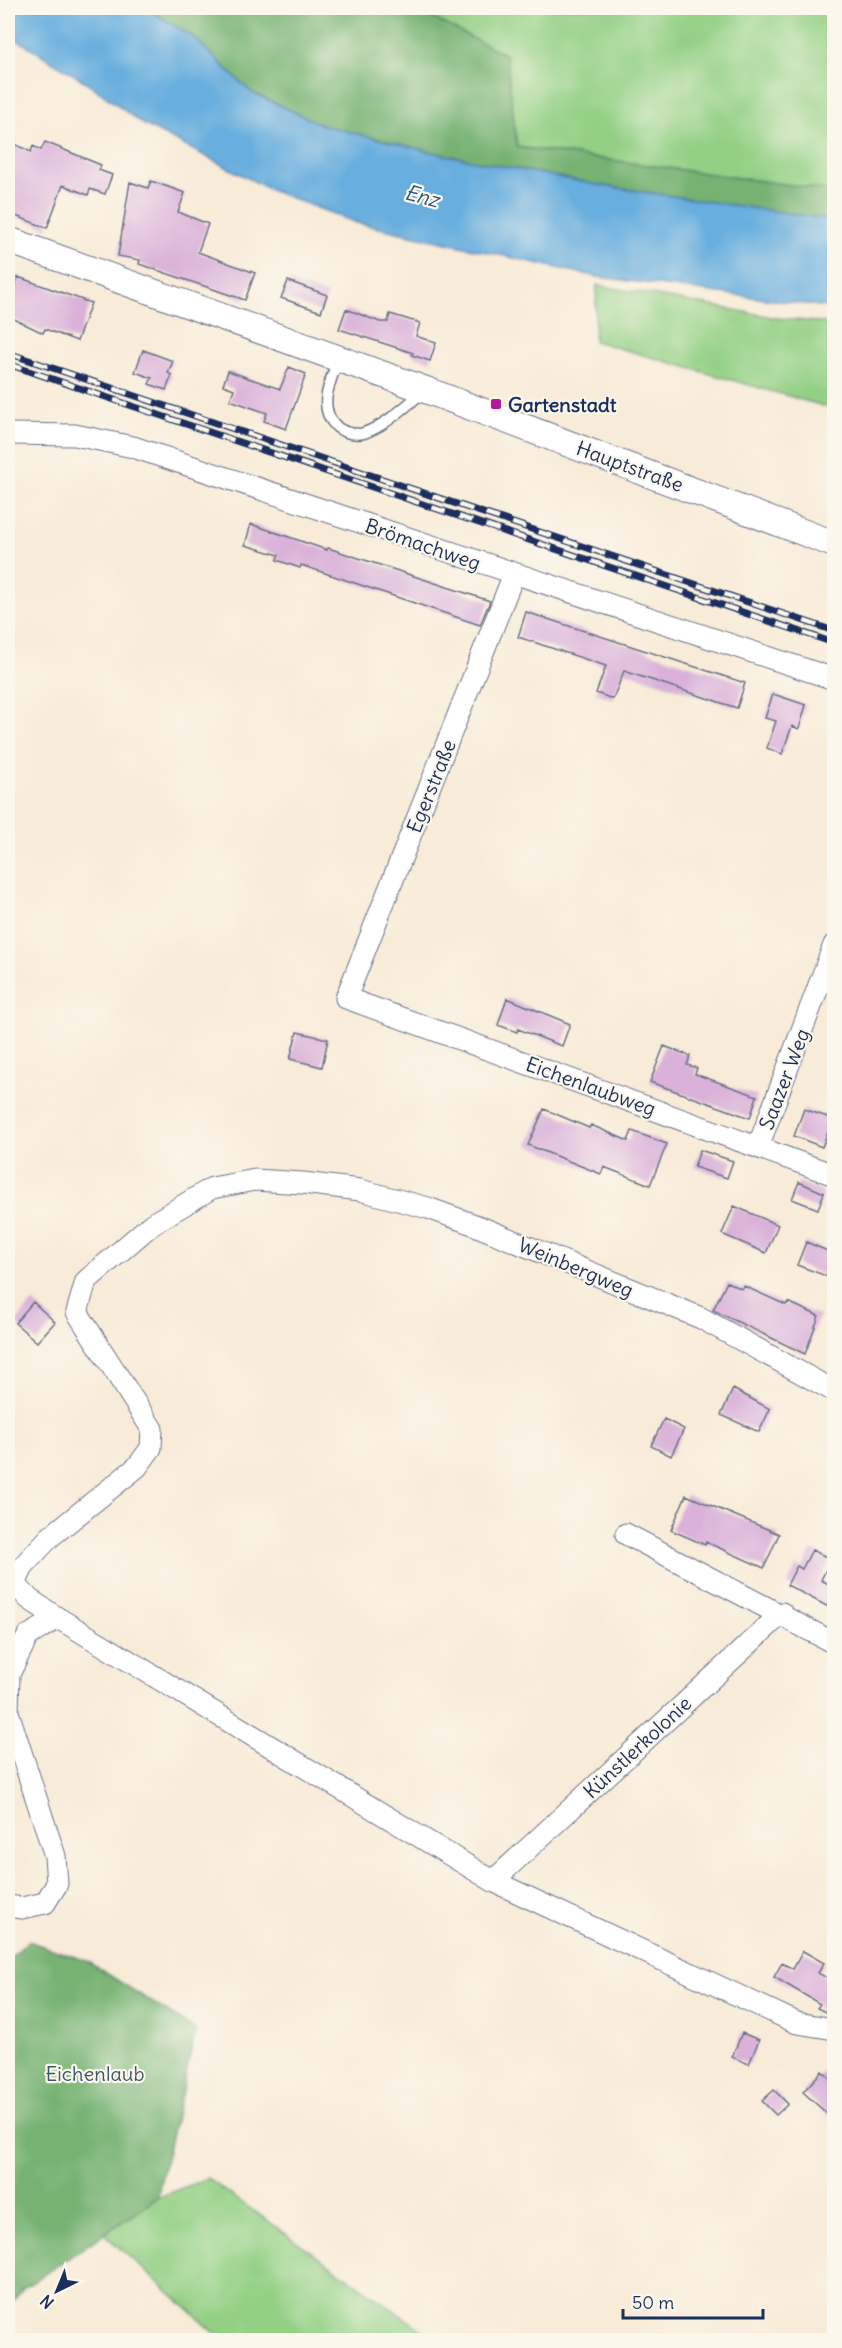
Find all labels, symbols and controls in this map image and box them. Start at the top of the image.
water label: Enz [402,179,444,214]
place label: Gartenstadt [508,392,617,417]
marker: Gartenstadt [489,397,503,411]
street label: Hauptstraße [573,435,687,497]
street label: Brömachweg [362,513,484,575]
street label: Egerstraße [401,736,461,836]
street label: Saazer Weg [753,1025,815,1133]
street label: Eichenlaubweg [523,1051,659,1121]
street label: Weinbergweg [515,1231,637,1303]
street label: Künstlerkolonie [578,1691,696,1803]
park label: Eichenlaub [46,2061,144,2086]
north arrow [27,2261,87,2321]
scale bar [623,2282,762,2320]
text: N [36,2291,58,2313]
text: 50 m [632,2291,674,2314]

